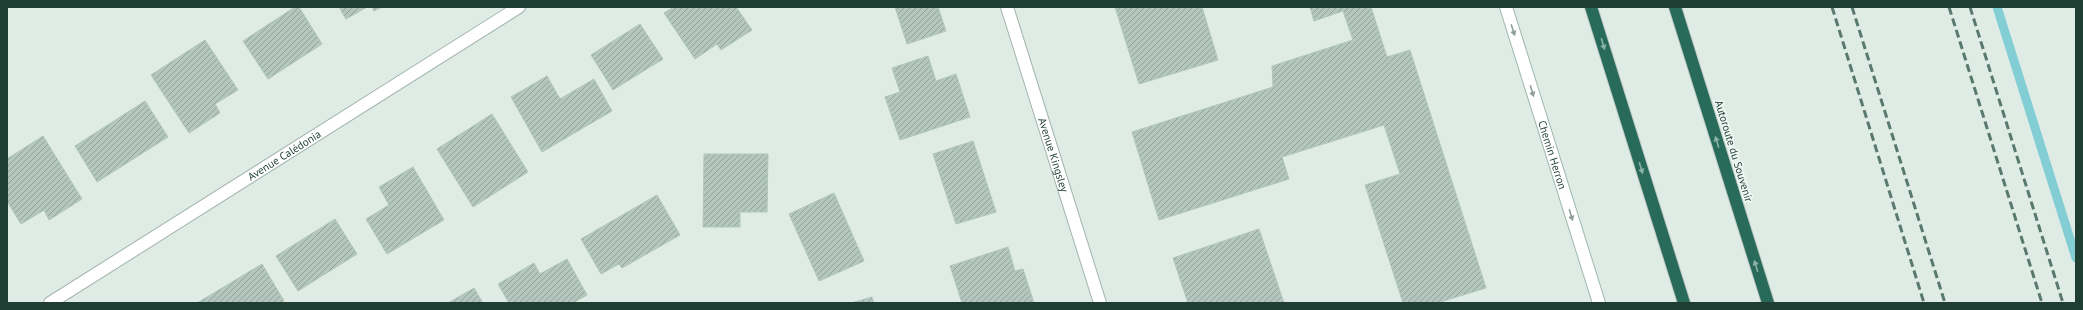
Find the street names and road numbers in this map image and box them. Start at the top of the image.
street label: Autoroute du Souvenir [1712,99,1756,204]
street label: Avenue Kingsley [1035,116,1072,195]
street label: Chemin Herron [1535,119,1570,191]
street label: Avenue Calédonia [245,127,324,183]

